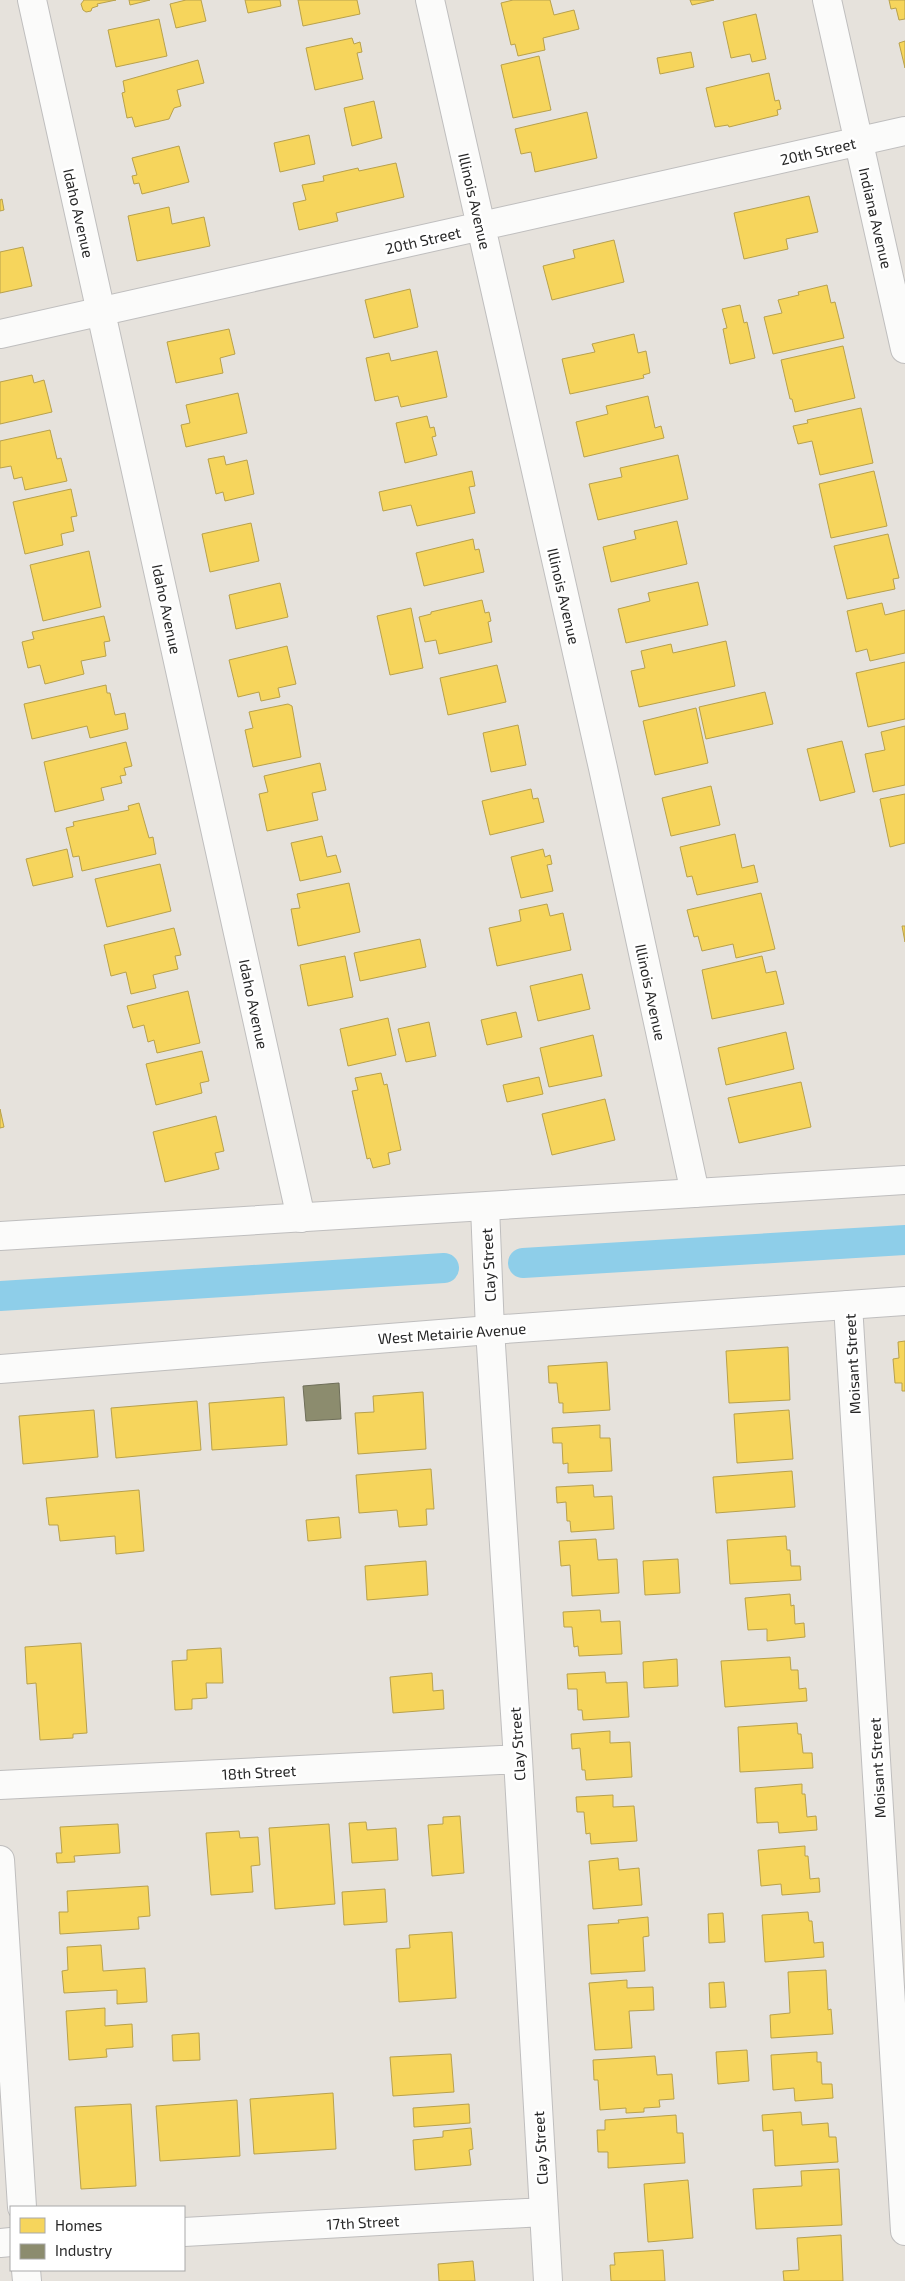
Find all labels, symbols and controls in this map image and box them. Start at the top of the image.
street label: 20th Street [778,134,858,168]
street label: Illinois Avenue [455,151,495,251]
street label: Indiana Avenue [856,166,896,270]
street label: Idaho Avenue [60,167,98,259]
street label: 20th Street [383,223,463,257]
street label: Illinois Avenue [544,546,584,646]
street label: Idaho Avenue [149,563,185,655]
street label: Illinois Avenue [632,942,670,1042]
street label: Idaho Avenue [236,958,272,1050]
street label: Clay Street [477,1227,499,1302]
street label: Moisant Street [840,1313,864,1415]
street label: West Metairie Avenue [377,1319,527,1347]
street label: Clay Street [505,1706,529,1781]
street label: Moisant Street [865,1717,889,1819]
street label: 18th Street [221,1761,297,1783]
street label: Clay Street [529,2110,551,2185]
legend [10,2206,185,2271]
street label: 17th Street [326,2211,400,2233]
text: Homes [55,2216,102,2234]
text: Industry [55,2241,112,2259]

